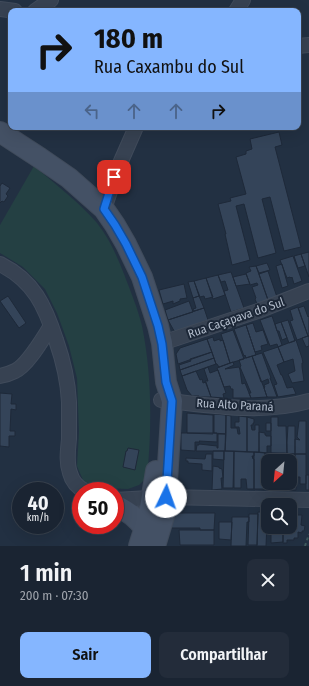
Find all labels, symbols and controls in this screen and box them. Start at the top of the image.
text: 180 m [94,22,163,55]
icon: right [28,24,80,76]
text: Rua Caxambu do Sul [94,56,244,78]
icon: left [81,100,103,122]
icon: ahead [123,100,145,122]
icon: ahead [165,100,187,122]
icon: right [207,100,229,122]
pin [97,160,131,194]
icon: arrive [103,166,125,188]
street label: Rua Caçapava do Sul [186,295,286,341]
street label: Rua Alto Paraná [196,396,274,414]
north arrow [261,454,297,490]
map controls [261,454,297,534]
position arrow [145,476,187,518]
speed limit sign: 50 [72,482,124,534]
text: 40 [27,491,49,515]
button: search [261,498,297,534]
text: km/h [27,512,49,524]
text: 1 min [20,559,72,587]
button: close [247,559,289,601]
text: 200 m · 07:30 [20,588,89,603]
button: Sair [20,632,151,678]
button: Compartilhar [159,632,289,678]

